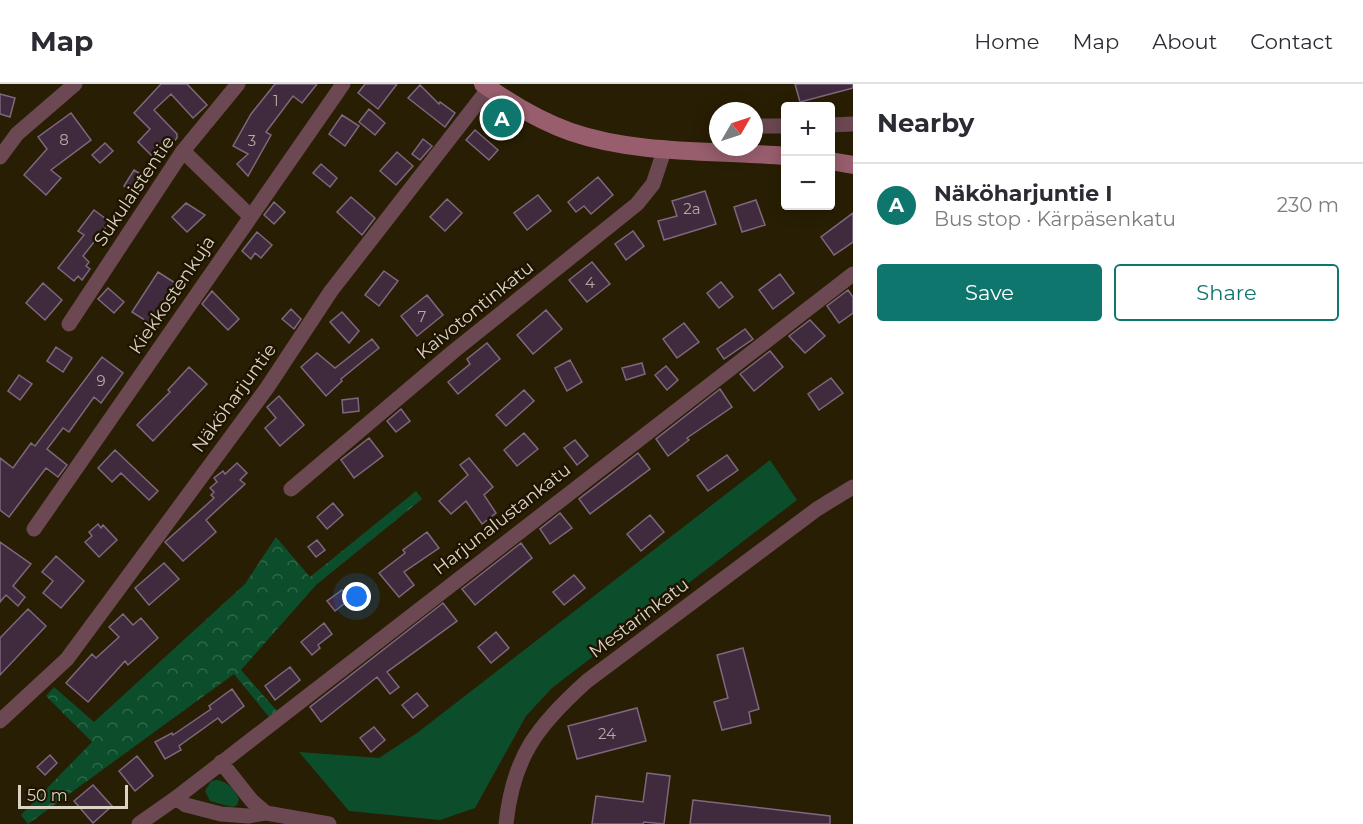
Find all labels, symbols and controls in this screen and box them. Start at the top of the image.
text: Map [30,24,93,58]
text: Home [974,29,1039,54]
text: Map [1072,29,1119,54]
text: About [1152,29,1217,54]
text: Contact [1250,29,1333,54]
house number: 1 [273,91,279,110]
pin: A [482,96,522,141]
north arrow [709,102,763,156]
map controls [781,102,835,210]
button: + [781,102,835,156]
text: Nearby [877,107,974,139]
house number: 8 [59,130,69,149]
house number: 3 [248,131,256,150]
street label: Sukulaistentie [89,132,179,250]
button: − [781,156,835,210]
text: Näköharjuntie I [934,180,1113,207]
text: A [889,193,904,217]
text: 230 m [1277,193,1339,217]
house number: 2a [683,199,701,218]
text: Bus stop · Kärpäsenkatu [934,207,1176,231]
street label: Kiekkostenkuja [124,232,220,358]
street label: Kaivotontinkatu [412,256,538,364]
button: Save [877,264,1102,321]
button: Share [1114,264,1339,321]
house number: 4 [585,273,595,292]
house number: 7 [418,307,427,326]
street label: Näköharjuntie [187,339,281,457]
house number: 9 [96,371,106,390]
street label: Harjunalustankatu [429,459,575,579]
street label: Mestarinkatu [585,573,693,663]
your location [342,582,371,611]
house number: 24 [598,724,616,743]
scale bar [18,782,128,810]
text: 50 m [27,786,68,805]

